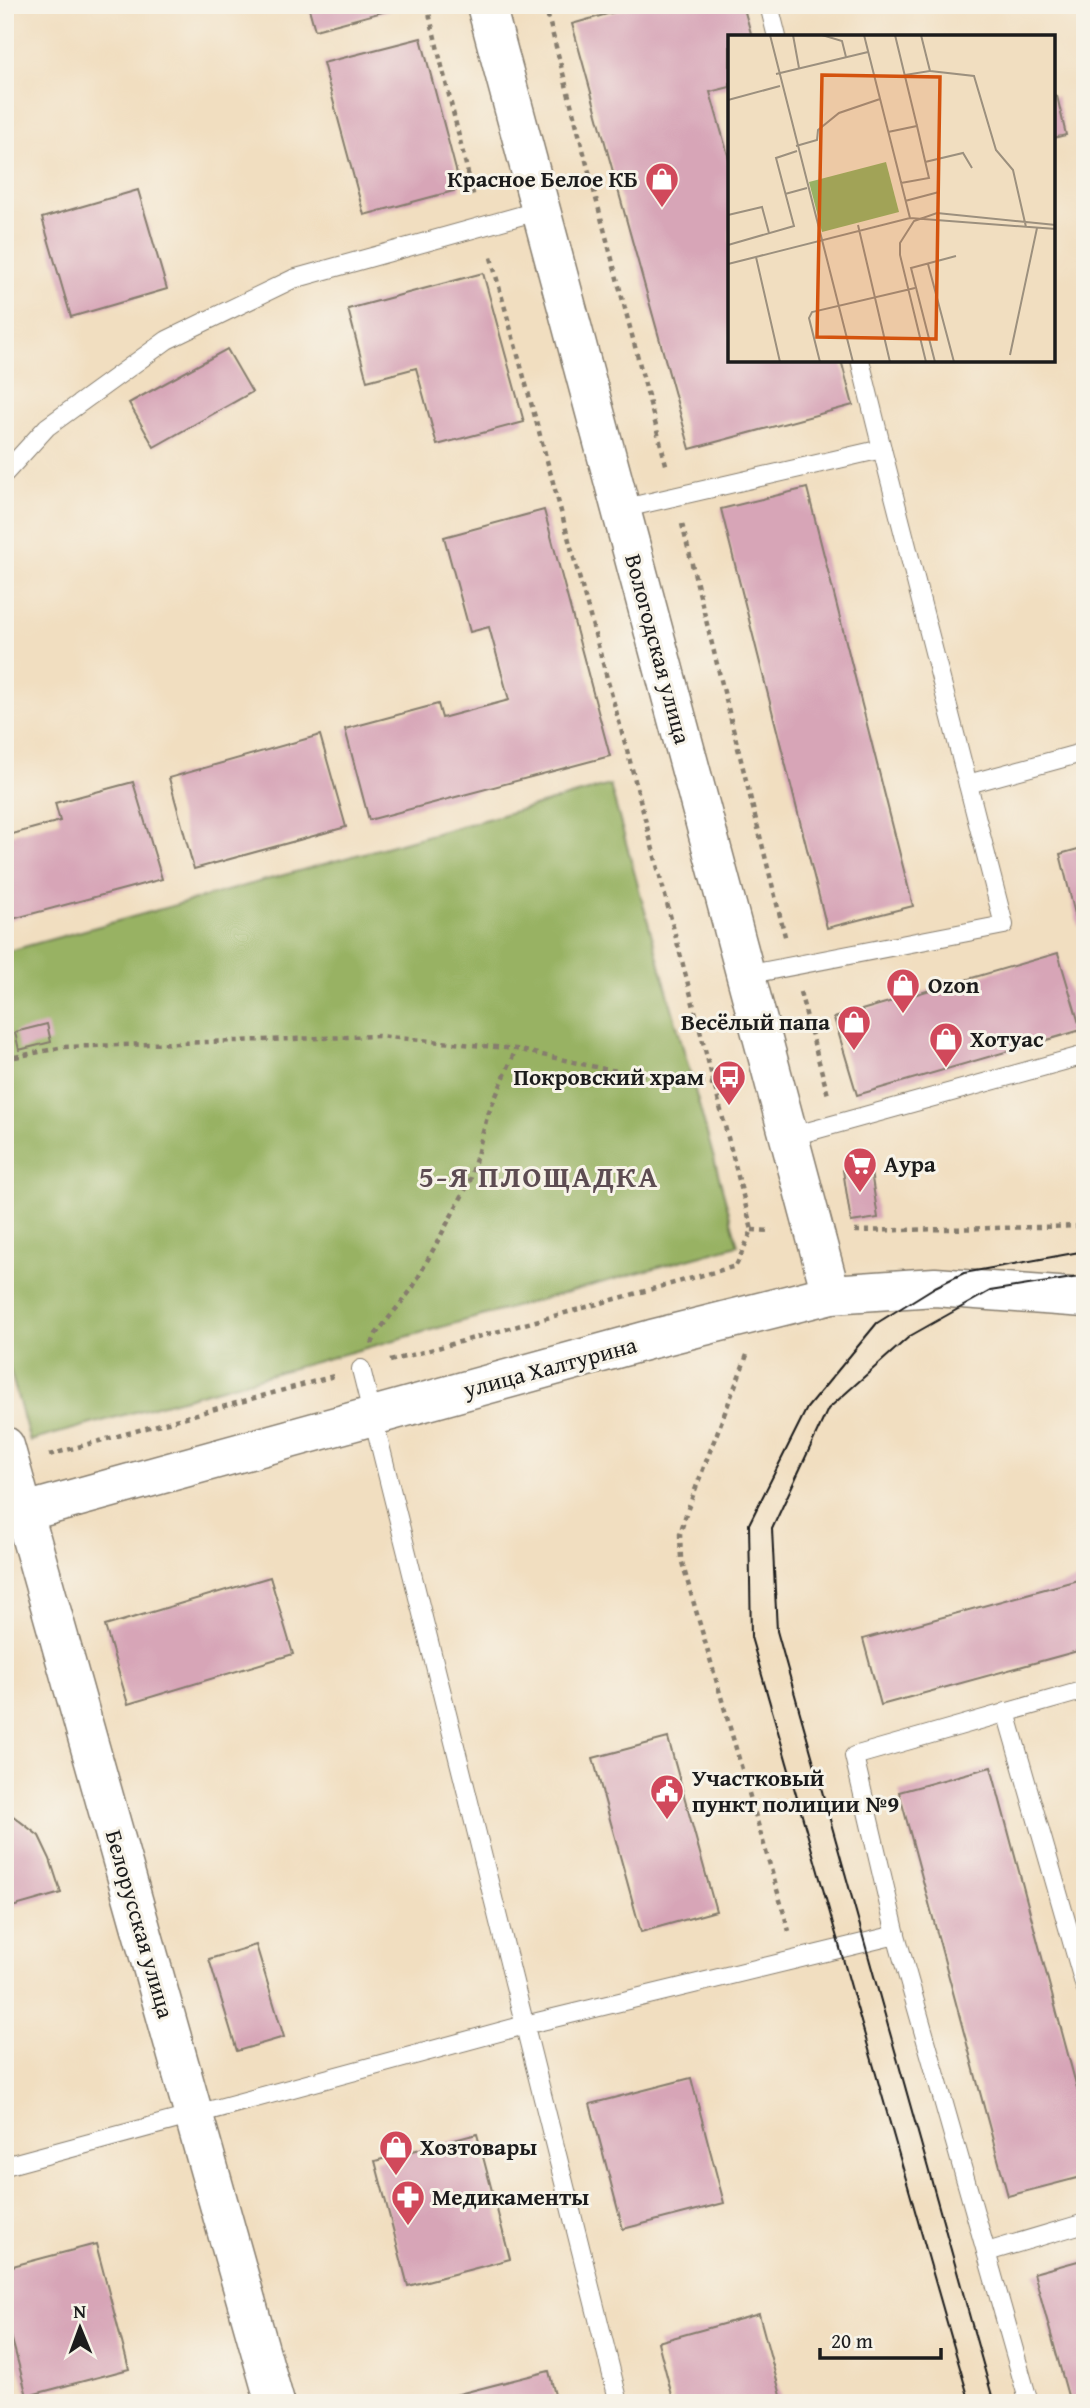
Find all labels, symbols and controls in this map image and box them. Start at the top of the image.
inset map [728,35,1055,362]
shop icon: Красное Белое КБ [643,160,681,209]
place label: Красное Белое КБ [447,162,638,195]
street label: Вологодская улица [617,550,700,747]
shop icon: Ozon [884,966,922,1015]
place label: Ozon [928,968,980,1001]
shop icon: Весёлый папа [835,1003,873,1052]
place label: Весёлый папа [681,1005,830,1038]
shop icon: Хотуас [927,1020,965,1069]
place label: Хотуас [970,1022,1044,1055]
bus stop icon: Покровский храм [710,1058,748,1107]
place label: Покровский храм [514,1060,704,1093]
supermarket icon: Аура [841,1145,879,1194]
place label: Аура [884,1147,936,1180]
district label: 5-Я ПЛОЩАДКА [419,1154,659,1198]
street label: улица Халтурина [459,1328,640,1406]
place label: Участковый пункт полиции №9 [692,1761,899,1820]
public building icon: Участковый пункт полиции №9 [648,1772,686,1821]
street label: Белорусская улица [98,1826,183,2022]
shop icon: Хозтовары [377,2128,415,2177]
place label: Хозтовары [420,2130,537,2163]
pharmacy icon: Медикаменты [389,2178,427,2227]
place label: Медикаменты [432,2180,589,2213]
north arrow [46,2292,116,2362]
text: N [73,2297,87,2325]
scale bar [820,2317,941,2361]
text: 20 m [831,2325,873,2356]

